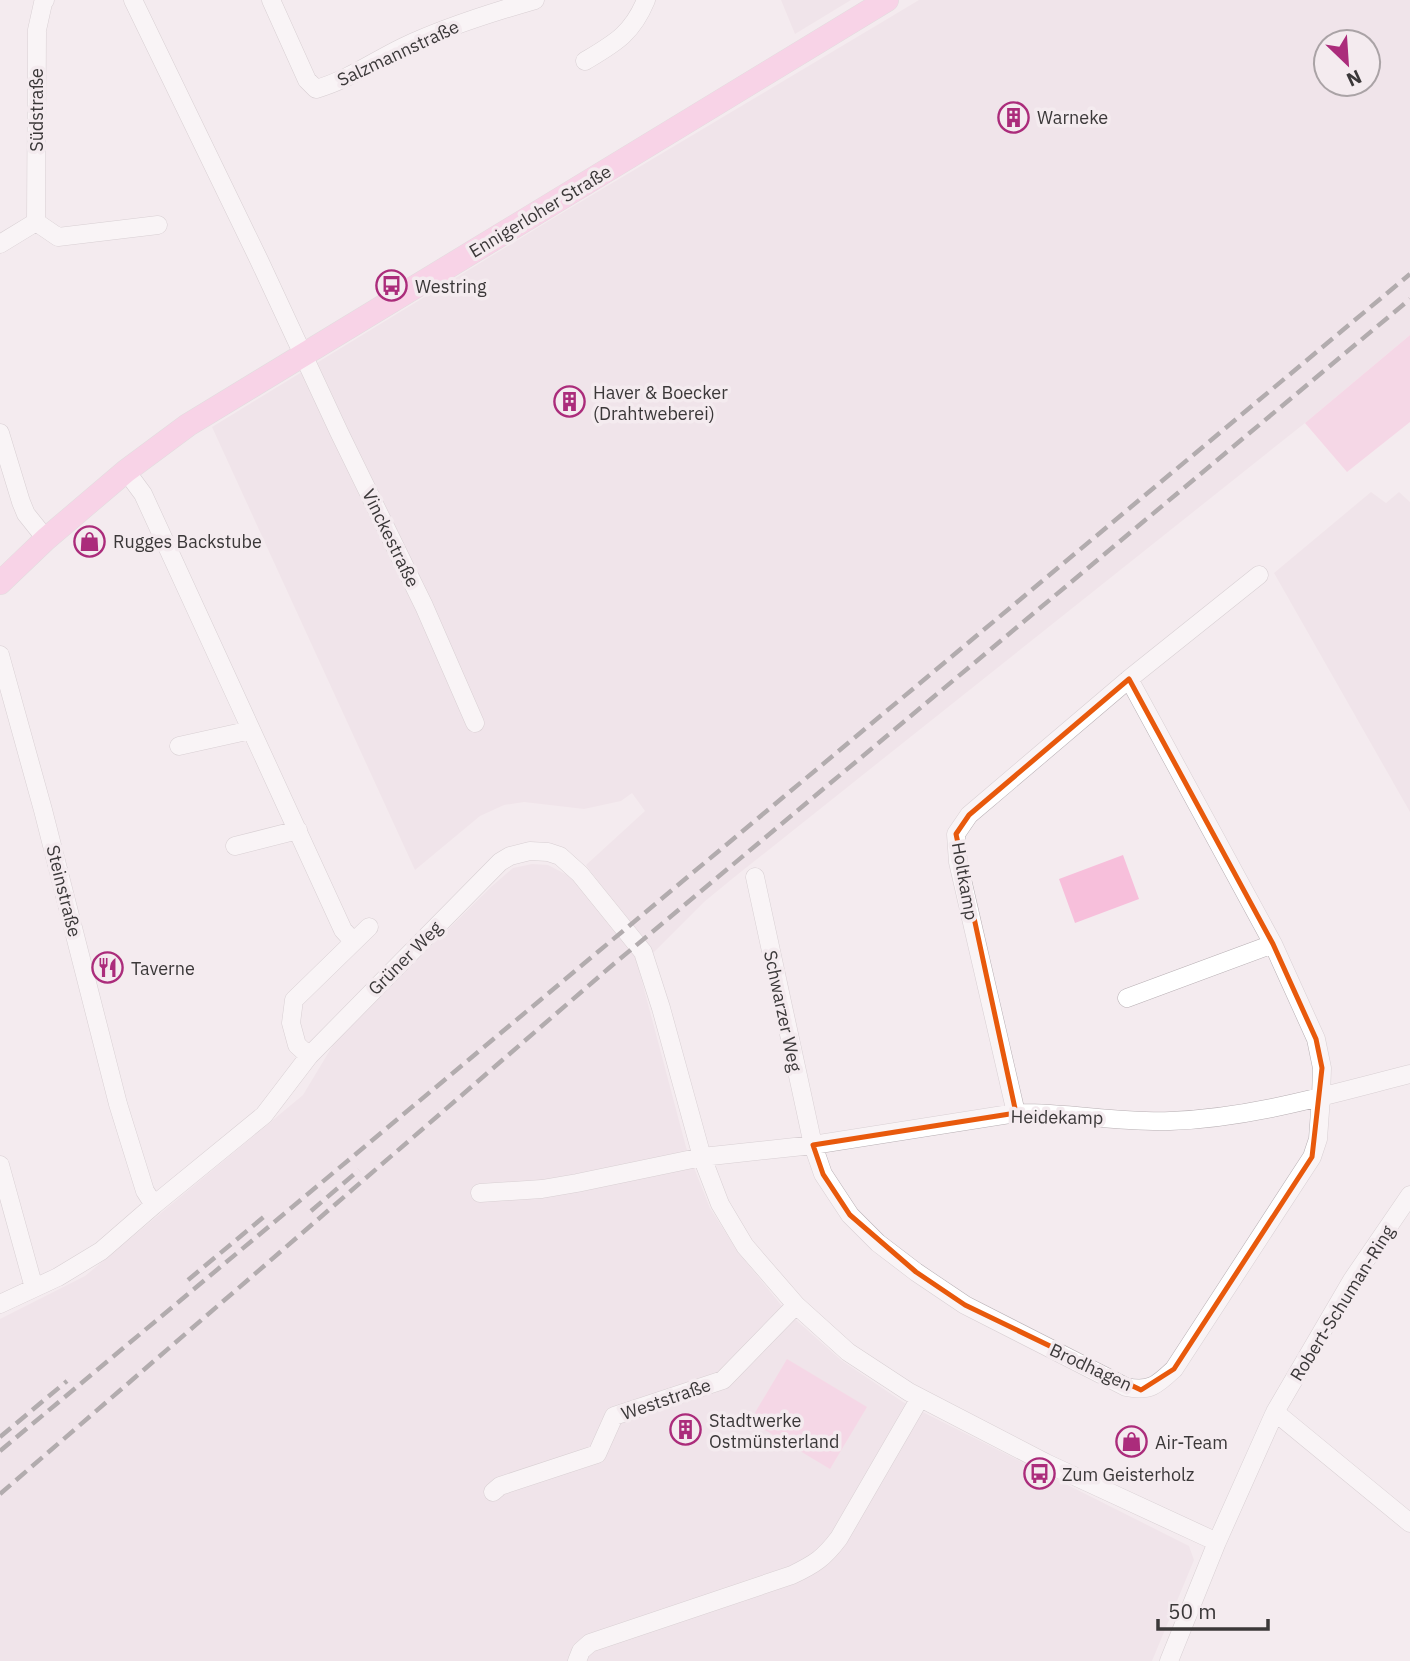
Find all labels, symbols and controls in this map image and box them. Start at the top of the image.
street label: Salzmannstraße [334,15,463,91]
north arrow [1312,28,1382,98]
text: N [1343,65,1365,92]
street label: Südstraße [25,68,48,152]
building icon: Warneke [997,100,1031,134]
place label: Warneke [1037,106,1108,129]
street label: Ennigerloher Straße [465,159,615,262]
bus stop icon: Westring [375,269,409,303]
place label: Westring [415,275,487,298]
place label: Haver & Boecker (Drahtweberei) [593,381,728,425]
building icon: Haver & Boecker (Drahtweberei) [553,385,587,419]
street label: Vinckestraße [357,485,425,591]
shop icon: Rugges Backstube [73,524,107,558]
place label: Rugges Backstube [113,530,262,553]
street label: Holtkamp [947,840,983,922]
street label: Steinstraße [41,843,87,939]
street label: Grüner Weg [363,916,447,1000]
street label: Schwarzer Weg [759,948,807,1074]
restaurant icon: Taverne [91,951,125,985]
place label: Taverne [131,957,195,980]
street label: Heidekamp [1011,1105,1103,1129]
street label: Robert-Schuman-Ring [1285,1220,1400,1385]
street label: Brodhagen [1046,1338,1136,1396]
street label: Weststraße [618,1373,714,1425]
place label: Stadtwerke Ostmünsterland [709,1409,839,1453]
building icon: Stadtwerke Ostmünsterland [669,1413,703,1447]
shop icon: Air-Team [1115,1425,1149,1459]
place label: Air-Team [1155,1431,1228,1454]
bus stop icon: Zum Geisterholz [1022,1457,1056,1491]
place label: Zum Geisterholz [1062,1463,1194,1486]
scale bar [1158,1588,1268,1632]
text: 50 m [1168,1597,1217,1625]

